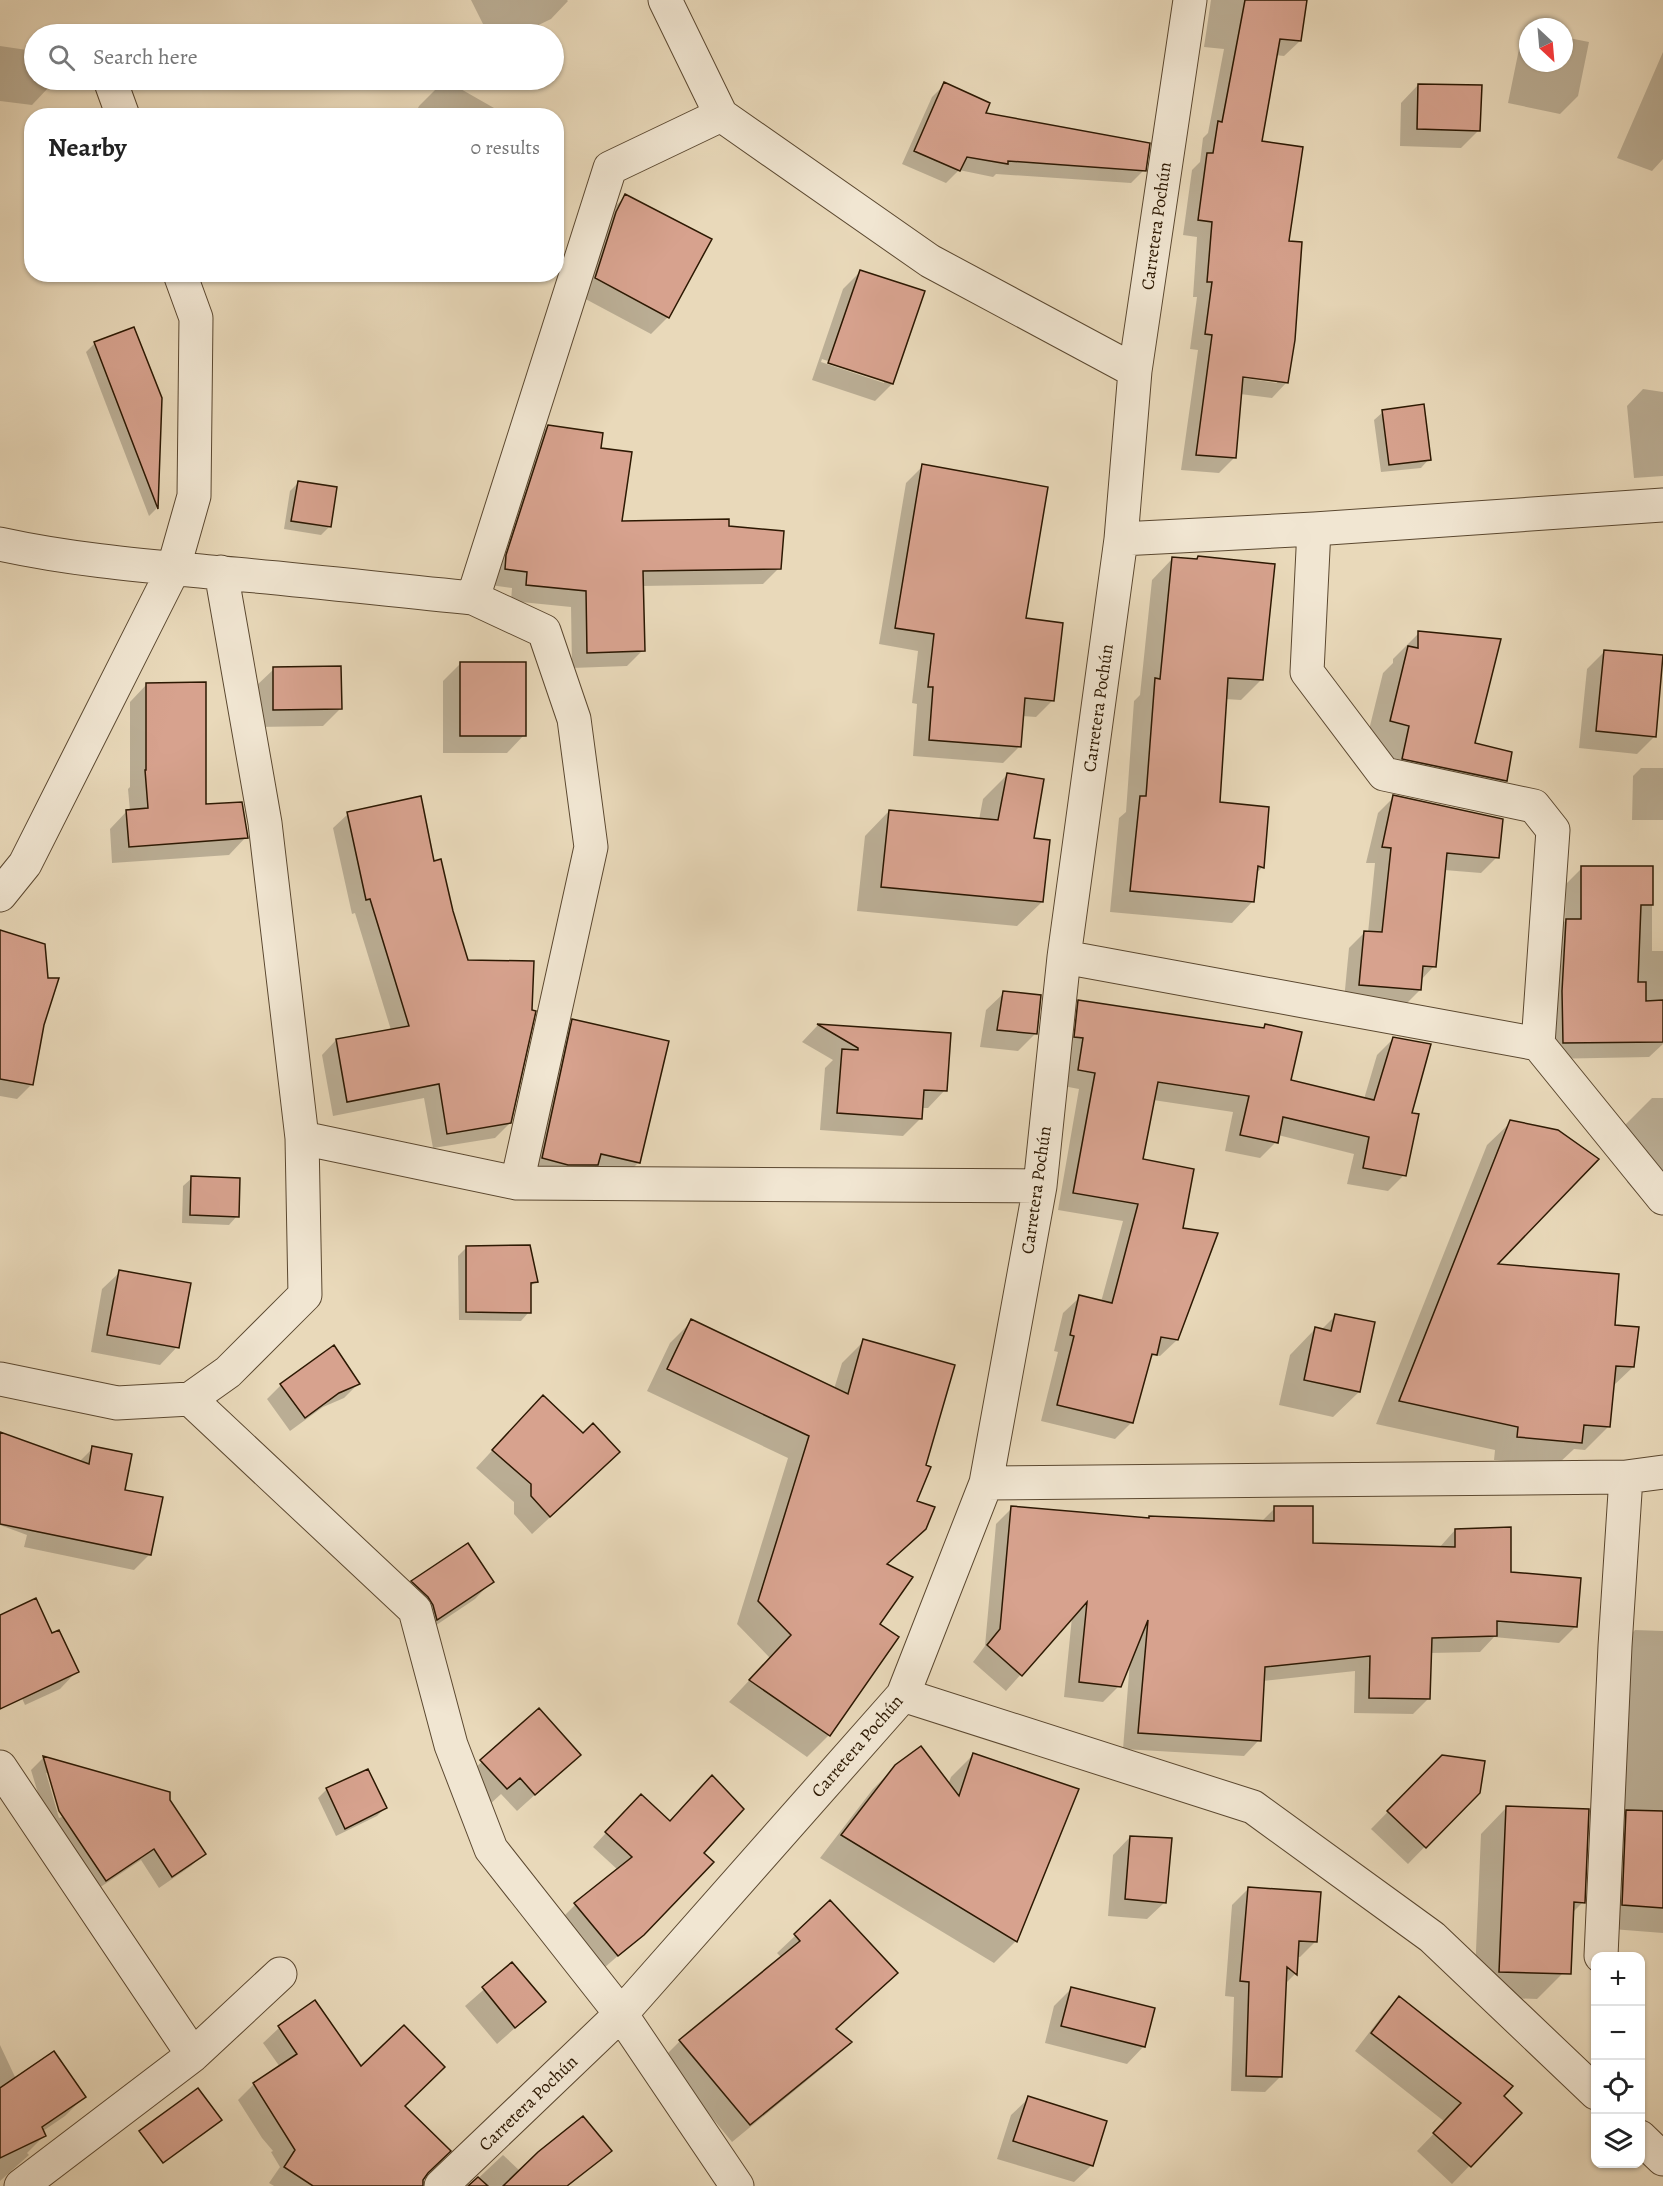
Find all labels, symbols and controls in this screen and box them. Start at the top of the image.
north arrow [1519,18,1573,72]
search box [24,24,564,90]
icon: search [45,41,78,74]
text: Search here [93,42,198,72]
text: Nearby [48,130,127,165]
text: 0 results [471,134,540,161]
street label: Carretera Pochún [1135,160,1177,292]
street label: Carretera Pochún [1077,642,1119,774]
street label: Carretera Pochún [1015,1124,1057,1256]
street label: Carretera Pochún [806,1689,908,1803]
map controls [1591,1952,1645,2168]
button: + [1591,1952,1645,2006]
button: − [1591,2006,1645,2060]
street label: Carretera Pochún [473,2049,583,2156]
button: locate [1591,2060,1645,2114]
button: layers [1591,2114,1645,2168]

